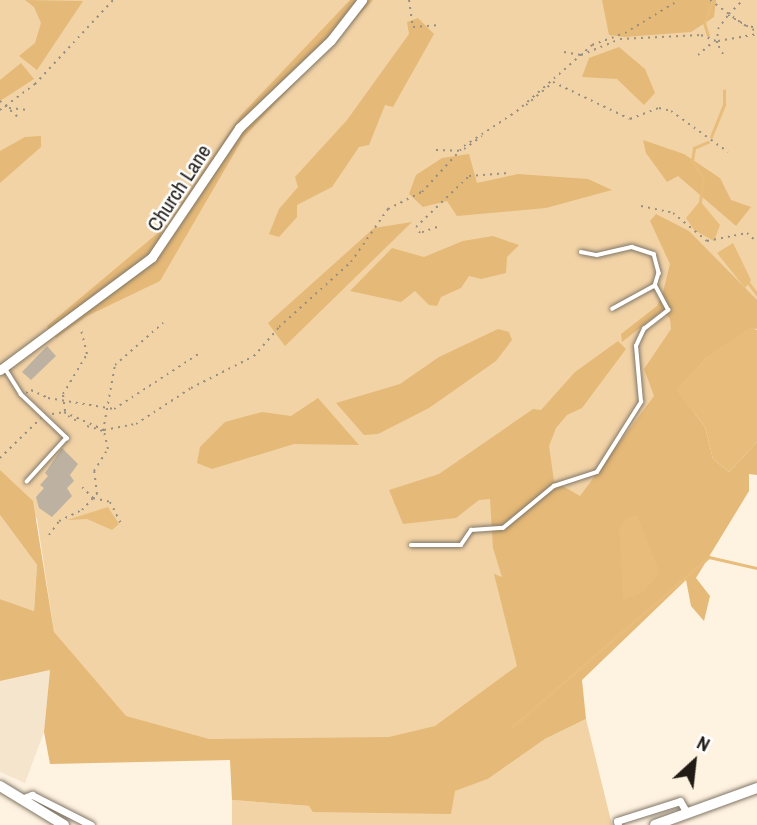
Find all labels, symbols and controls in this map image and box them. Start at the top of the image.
street label: Church Lane [142,140,216,236]
north arrow [659,727,729,797]
text: N [693,729,714,757]

